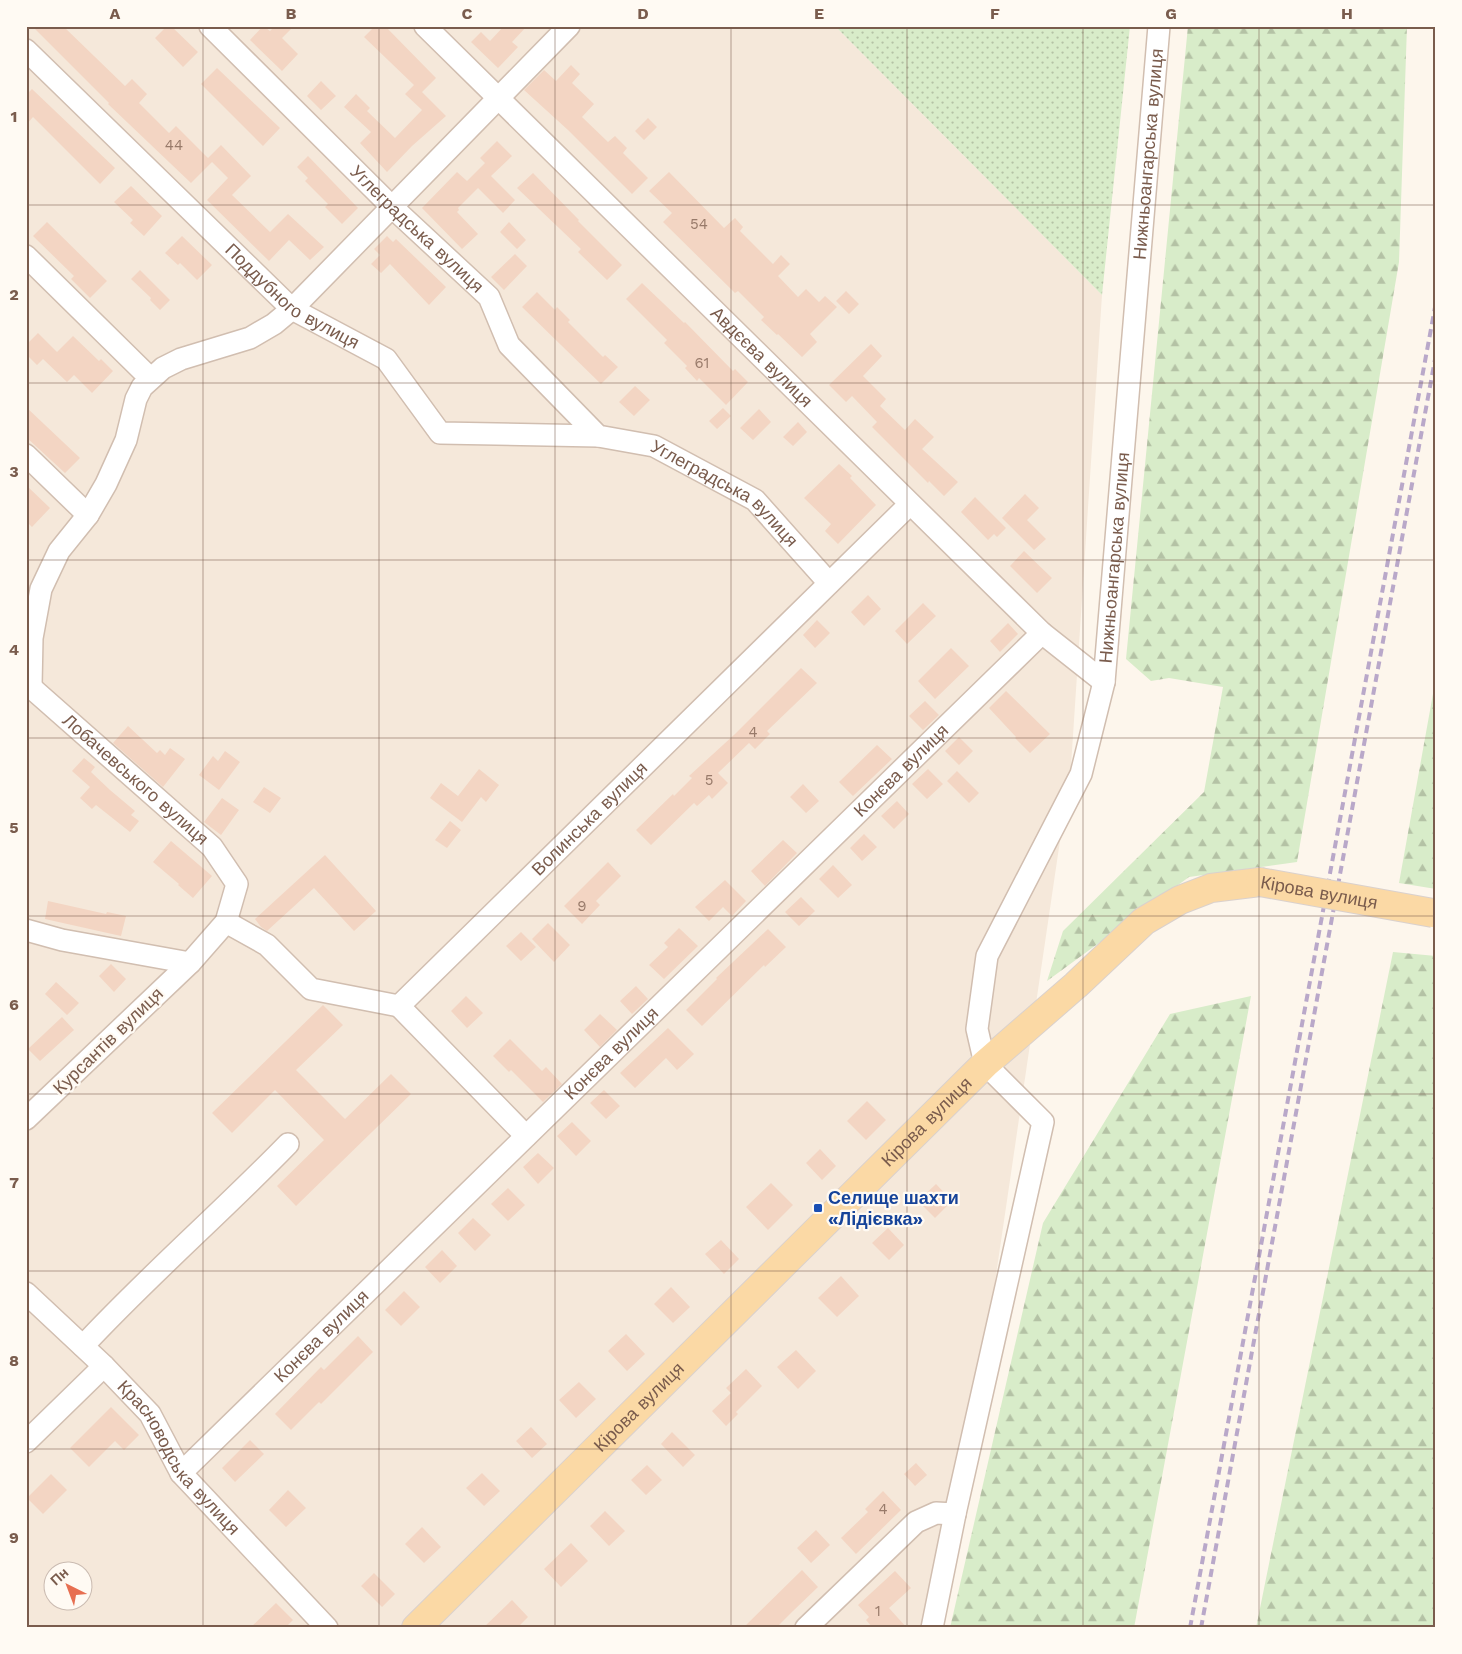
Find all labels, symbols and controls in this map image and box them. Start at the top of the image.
text: A [110,4,121,23]
text: B [286,4,297,23]
text: C [462,4,473,23]
text: D [637,4,649,23]
text: E [814,4,824,23]
text: F [990,4,1000,23]
text: G [1165,4,1177,23]
text: H [1341,4,1353,23]
street label: Нижньоангарська вулиця [1128,48,1167,261]
text: 1 [11,107,17,126]
house number: 44 [165,136,183,154]
street label: Углеградська вулиця [346,161,488,297]
house number: 54 [690,215,708,233]
street label: Поддубного вулиця [221,239,363,353]
text: 2 [9,285,19,304]
street label: Авдєєва вулиця [707,302,817,411]
house number: 61 [695,354,709,372]
street label: Углеградська вулиця [647,435,803,551]
street label: Нижньоангарська вулиця [1095,451,1133,664]
text: 3 [9,462,19,481]
text: 4 [9,640,19,659]
street label: Лобачевського вулиця [59,709,213,849]
street label: Конєва вулиця [849,719,952,821]
house number: 4 [748,723,758,741]
street label: Волинська вулиця [527,757,651,880]
house number: 5 [705,771,713,789]
text: 5 [9,818,19,837]
street label: Кірова вулиця [1259,871,1379,913]
house number: 9 [577,897,587,915]
street label: Курсантів вулиця [48,983,167,1098]
text: 6 [9,995,19,1014]
street label: Конєва вулиця [559,1002,662,1104]
street label: Кірова вулиця [877,1072,976,1171]
text: 7 [9,1173,19,1192]
place label: Селище шахти «Лідієвка» [828,1187,959,1229]
marker: Селище шахти «Лідієвка» [812,1202,824,1214]
street label: Конєва вулиця [269,1285,373,1386]
text: 8 [9,1351,19,1370]
street label: Кірова вулиця [589,1357,688,1456]
street label: Красноводська вулиця [113,1376,245,1539]
house number: 4 [878,1500,888,1518]
text: 9 [9,1528,19,1547]
north arrow [42,1562,92,1612]
text: Пн [47,1564,72,1588]
house number: 1 [875,1602,881,1620]

